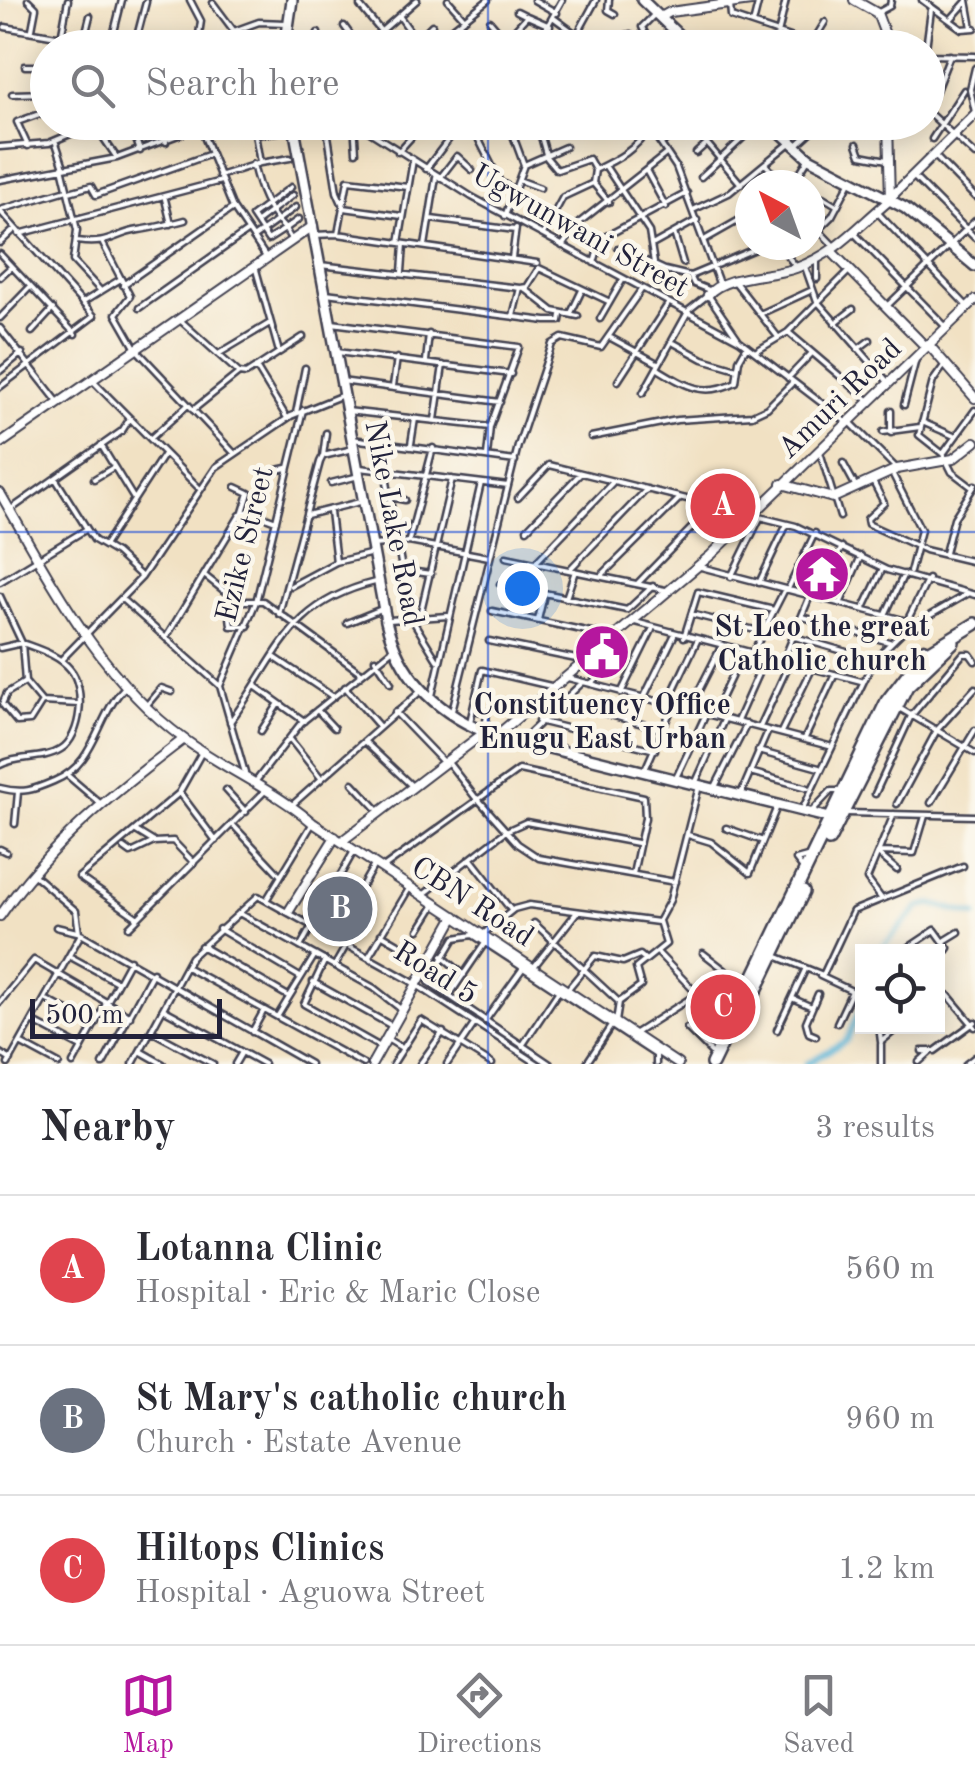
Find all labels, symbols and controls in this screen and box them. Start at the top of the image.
search box [30,30,945,140]
icon: search [65,58,120,113]
text: Search here [145,66,340,104]
street label: Ugwunwani Street [466,160,694,304]
north arrow [735,170,825,260]
street label: Amuri Road [773,334,908,465]
street label: Nike Lake Road [358,418,428,629]
street label: Ezike Street [212,464,280,625]
pin: A [690,468,756,544]
temple icon: St Leo the great Catholic church [792,544,852,604]
your location [497,563,548,614]
place label: St Leo the great Catholic church [714,613,930,677]
public building icon: Constituency Office Enugu East Urban [572,622,632,682]
place label: Constituency Office Enugu East Urban [473,691,731,755]
street label: CBN Road [405,852,538,953]
pin: B [308,872,372,946]
street label: Road 5 [388,936,482,1011]
map controls [855,944,945,1034]
button: locate [855,944,945,1034]
pin: C [690,970,756,1044]
scale bar [30,994,222,1038]
text: 500 m [45,1002,124,1030]
text: Nearby [40,1108,176,1150]
text: 3 results [815,1113,935,1145]
text: Lotanna Clinic [135,1231,383,1269]
text: A [60,1254,85,1286]
text: 560 m [845,1254,935,1286]
text: Hospital · Eric & Maric Close [135,1278,540,1310]
text: St Mary's catholic church [135,1381,567,1419]
text: B [61,1404,84,1436]
text: 960 m [845,1404,935,1436]
text: Church · Estate Avenue [135,1428,462,1460]
text: Hiltops Clinics [135,1531,384,1569]
text: C [62,1554,83,1586]
text: 1.2 km [838,1554,935,1586]
text: Hospital · Aguowa Street [135,1578,485,1610]
tab: Map [121,1668,176,1763]
tab: Directions [417,1668,542,1763]
tab: Saved [783,1668,854,1763]

